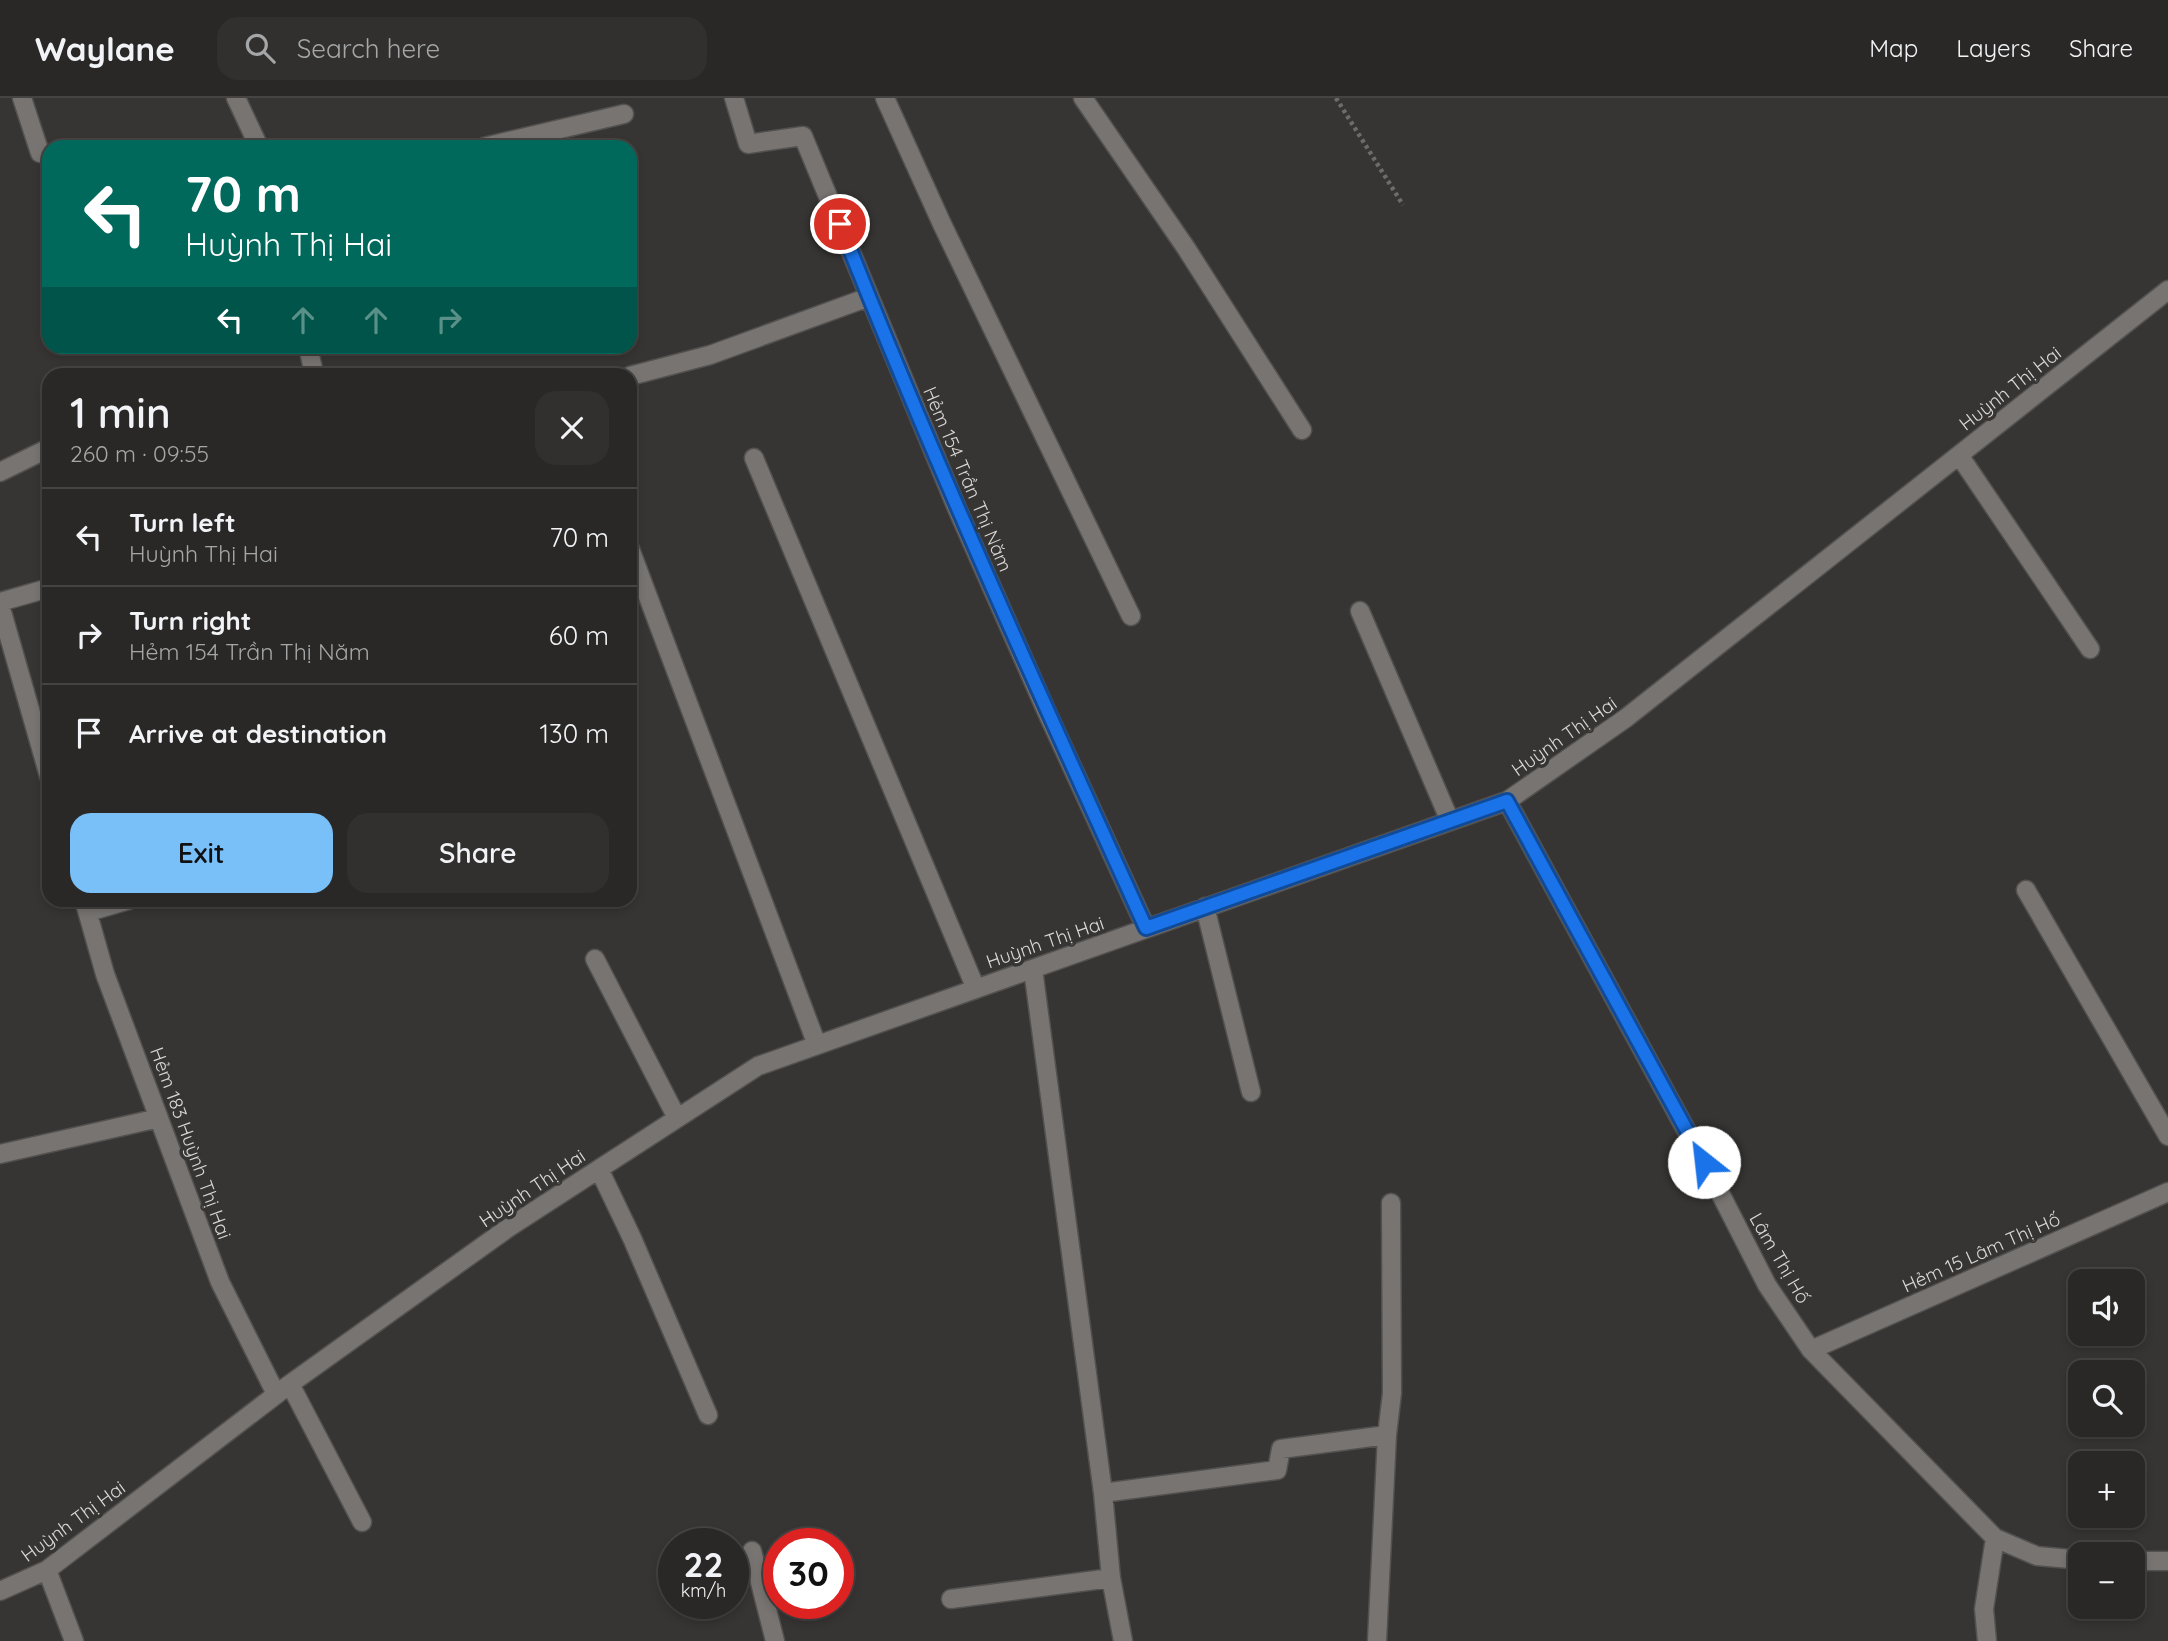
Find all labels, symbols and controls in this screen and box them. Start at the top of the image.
search box [217,17,707,80]
text: Waylane [35,28,175,69]
icon: search [241,29,279,67]
text: Search here [297,32,440,65]
text: Map [1869,33,1918,63]
text: Layers [1956,33,2031,63]
text: Share [2069,33,2133,63]
text: 70 m [185,163,301,224]
icon: left [70,168,161,259]
pin [810,194,870,254]
icon: arrive [821,205,859,243]
text: Huỳnh Thị Hai [185,224,392,264]
icon: left [211,301,249,339]
icon: ahead [284,301,322,339]
icon: ahead [357,301,395,339]
icon: right [430,301,468,339]
street label: Huỳnh Thị Hai [1954,341,2066,435]
street label: Hẻm 154 Trần Thị Năm [918,383,1018,575]
text: 1 min [70,386,171,439]
button: close [535,391,609,465]
text: 260 m · 09:55 [70,439,209,468]
text: Turn left [129,506,236,539]
icon: left [70,518,108,556]
text: 70 m [549,521,609,554]
text: Huỳnh Thị Hai [129,539,278,568]
text: Turn right [129,604,251,637]
icon: right [70,616,108,654]
text: 60 m [549,619,609,652]
text: Hẻm 154 Trần Thị Năm [129,637,370,666]
street label: Huỳnh Thị Hai [1507,691,1621,781]
icon: arrive [70,714,108,752]
text: Arrive at destination [129,717,387,750]
text: 130 m [539,717,609,750]
button: Exit [70,813,333,893]
button: Share [347,813,609,893]
street label: Huỳnh Thị Hai [983,911,1107,973]
street label: Hẻm 183 Huỳnh Thị Hai [145,1044,237,1242]
position arrow [1667,1125,1741,1199]
street label: Huỳnh Thị Hai [474,1144,590,1232]
street label: Hẻm 15 Lâm Thị Hố [1898,1206,2064,1298]
street label: Lâm Thị Hố [1744,1208,1816,1308]
map controls [2068,1269,2145,1619]
button: sound [2068,1269,2145,1346]
button: search [2068,1360,2145,1437]
button: + [2068,1451,2145,1528]
street label: Huỳnh Thị Hai [16,1475,130,1567]
speed limit sign: 30 [763,1528,854,1619]
text: 22 [684,1542,723,1586]
button: − [2068,1542,2145,1619]
text: km/h [681,1579,726,1602]

